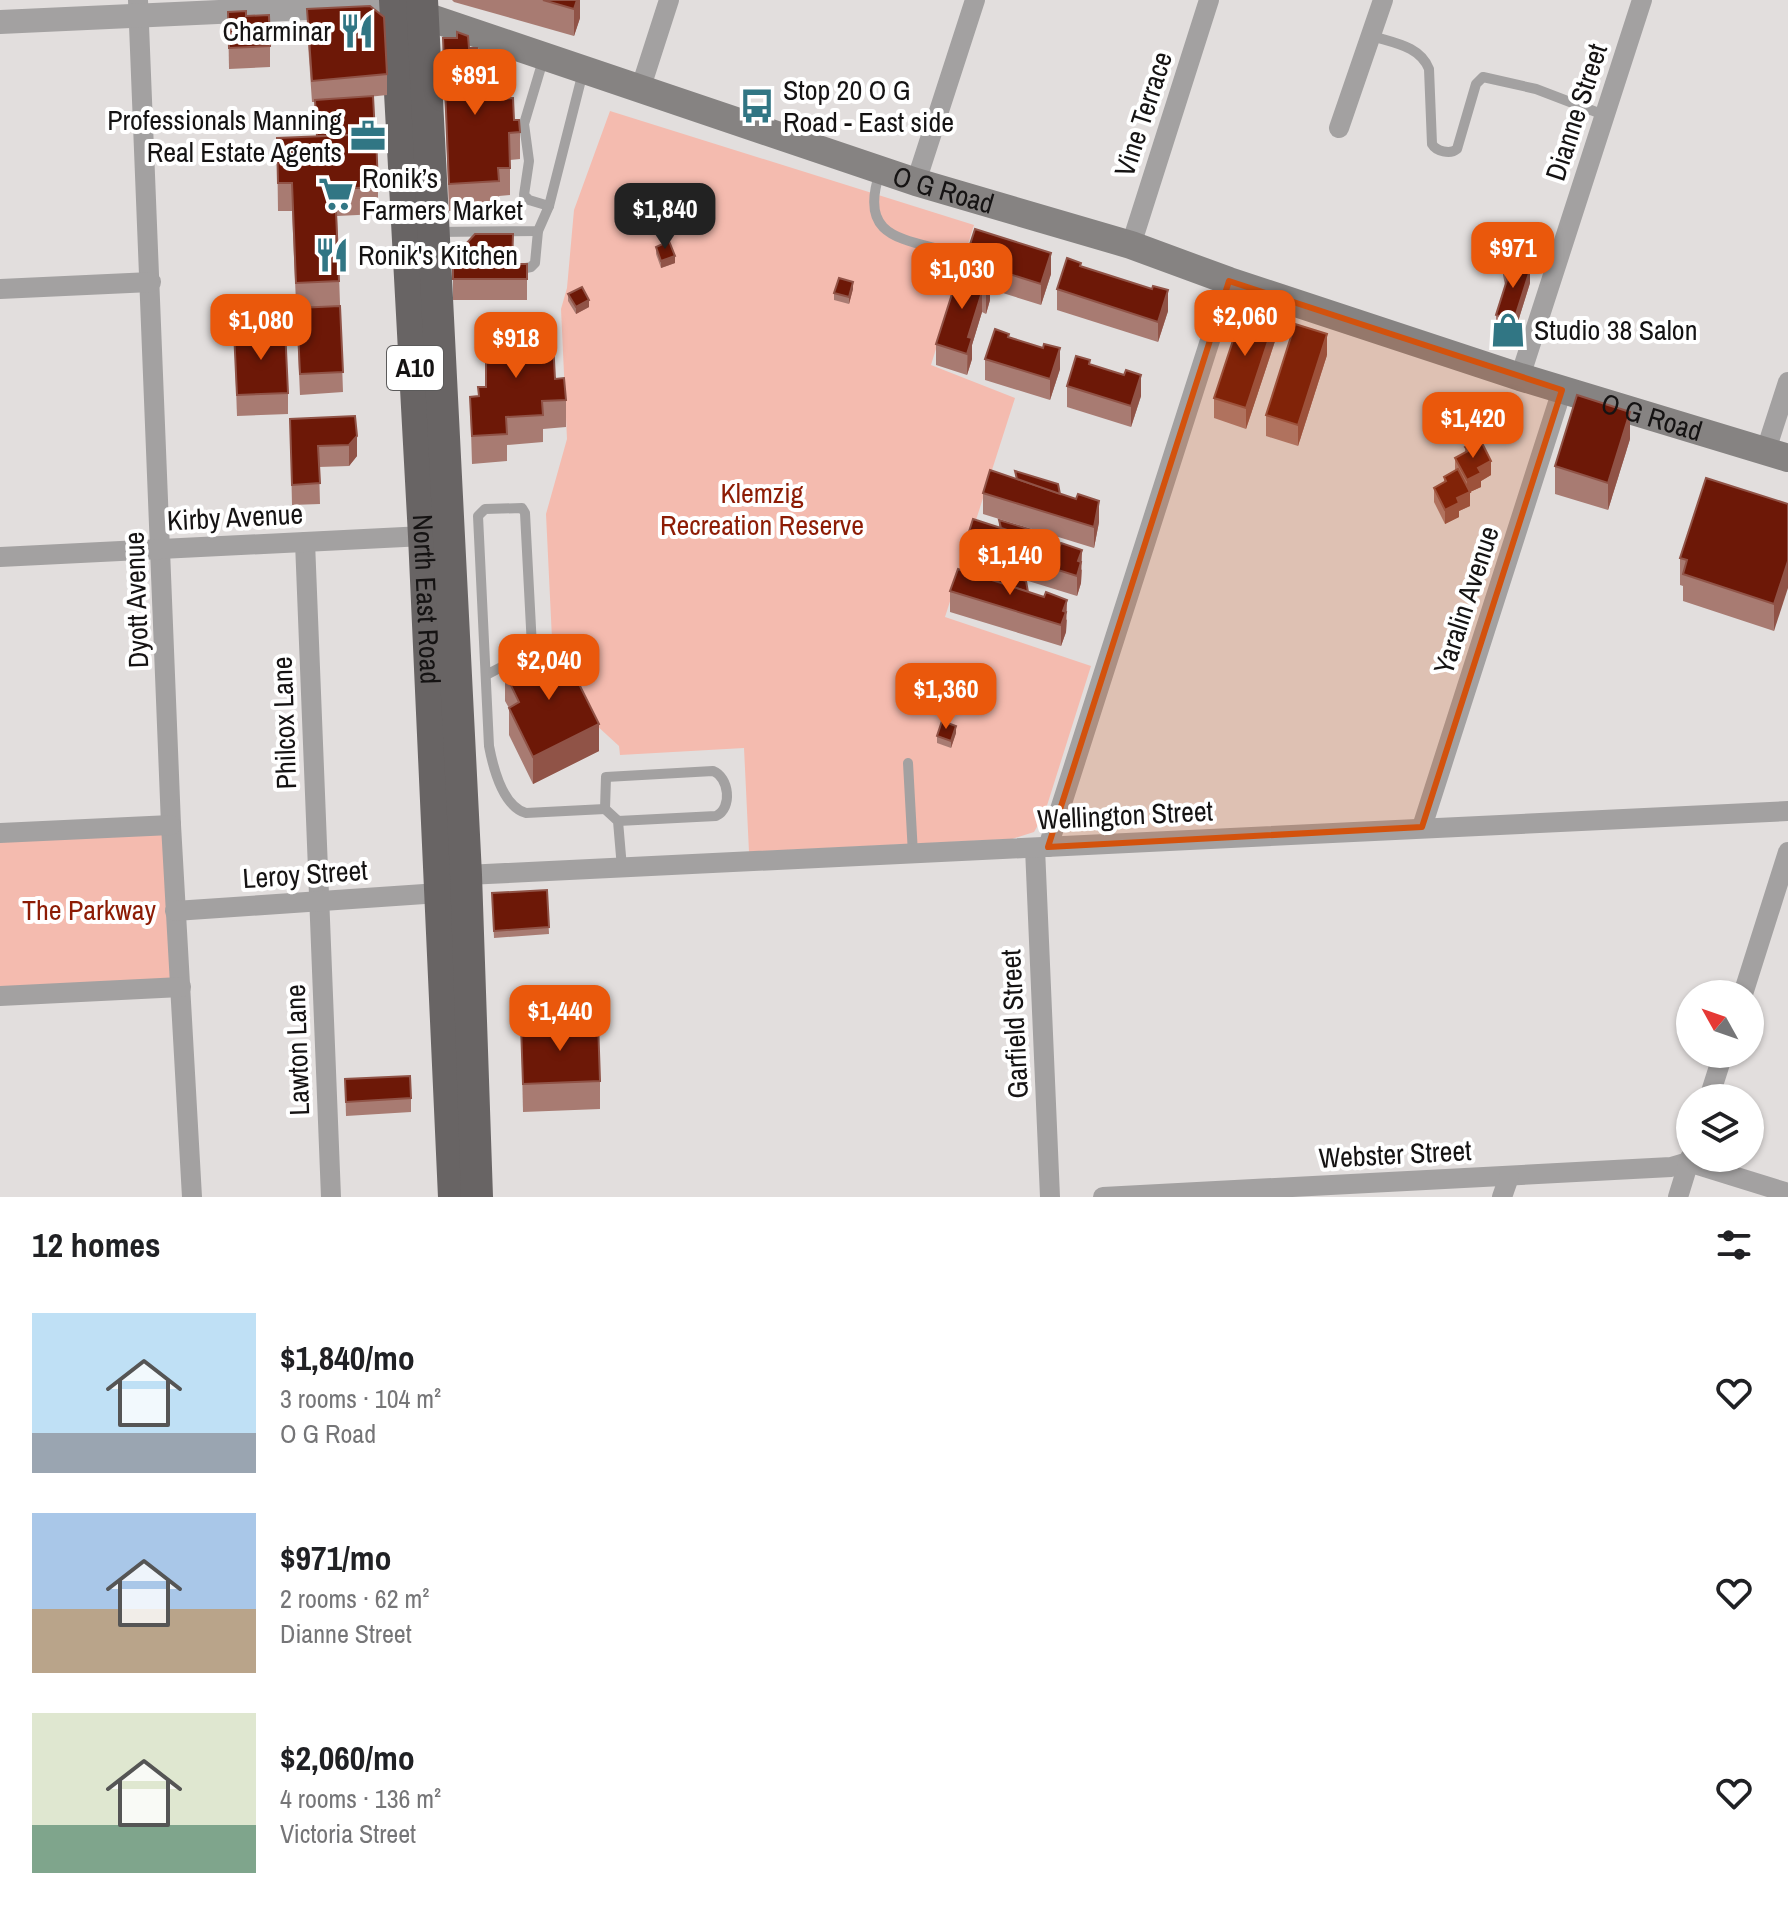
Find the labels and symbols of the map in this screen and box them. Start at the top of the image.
place label: Charminar [223,12,331,50]
restaurant icon: Charminar [338,12,376,50]
street label: Dianne Street [1536,39,1616,185]
street label: Vine Terrace [1105,47,1181,181]
pin: $891 [428,49,522,117]
place label: Stop 20 O G Road - East side [783,71,954,141]
bus stop icon: Stop 20 O G Road - East side [738,87,776,125]
place label: Professionals Manning Real Estate Agents [107,101,342,171]
office icon: Professionals Manning Real Estate Agents [349,117,387,155]
street label: O G Road [888,157,998,223]
place label: Ronik’s Farmers Market [362,159,523,229]
supermarket icon: Ronik’s Farmers Market [317,175,355,213]
pin: $1,840 [600,183,730,251]
pin: $971 [1466,222,1560,290]
restaurant icon: Ronik's Kitchen [313,236,351,274]
place label: Ronik's Kitchen [358,236,518,274]
pin: $1,030 [897,243,1027,311]
pin: $2,060 [1180,290,1310,358]
pin: $1,080 [196,294,326,362]
shop icon: Studio 38 Salon [1489,311,1527,349]
place label: Studio 38 Salon [1534,311,1697,349]
pin: $918 [469,312,563,380]
road number: A10 [387,346,443,390]
street label: O G Road [1597,384,1707,450]
pin: $1,420 [1408,392,1538,460]
park label: Klemzig Recreation Reserve [660,474,864,544]
street label: Kirby Avenue [166,494,304,540]
street label: North East Road [404,513,450,685]
street label: Yaralin Avenue [1424,521,1508,679]
pin: $1,140 [945,529,1075,597]
street label: Dyott Avenue [115,531,157,669]
pin: $2,040 [484,634,614,702]
street label: Philcox Lane [263,656,305,790]
pin: $1,360 [881,663,1011,731]
street label: Wellington Street [1036,791,1214,839]
street label: Leroy Street [241,851,369,897]
park label: The Parkway [22,891,157,929]
street label: Garfield Street [991,948,1037,1100]
north arrow [1676,980,1764,1068]
street label: Lawton Lane [276,984,318,1116]
pin: $1,440 [495,985,625,1053]
street label: Webster Street [1318,1131,1472,1177]

